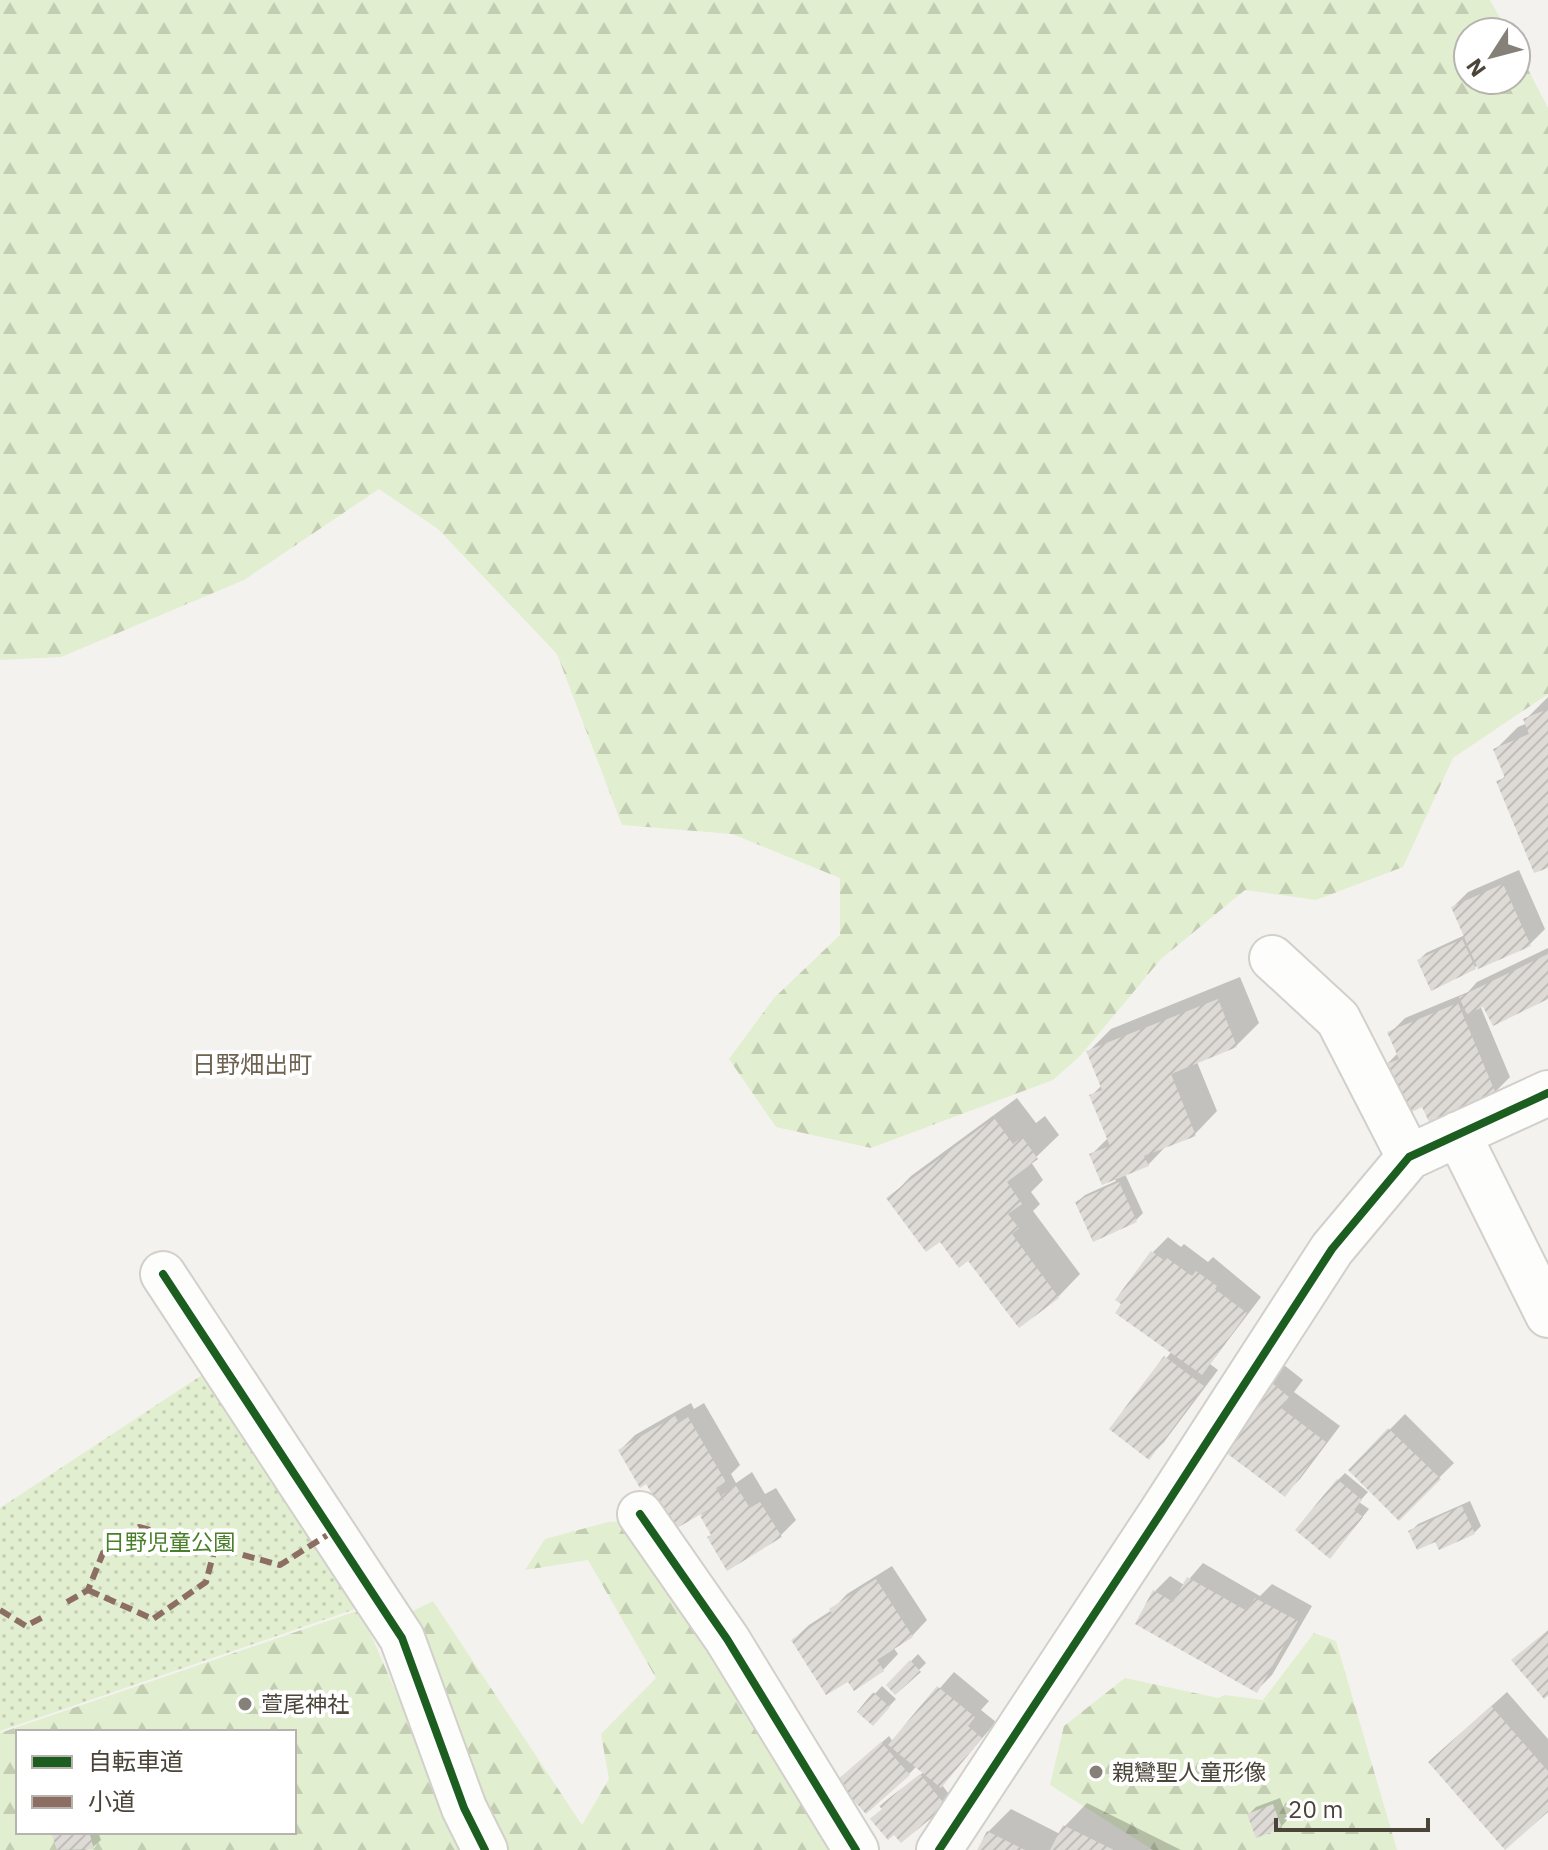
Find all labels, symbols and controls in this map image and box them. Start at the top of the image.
north arrow [1452,16,1532,96]
text: N [1459,53,1492,83]
district label: 日野畑出町 [192,1048,312,1080]
park label: 日野児童公園 [103,1527,235,1556]
place label: 萱尾神社 [261,1689,349,1718]
marker: 萱尾神社 [236,1695,254,1713]
legend [16,1730,296,1834]
text: 自転車道 [88,1745,184,1777]
place label: 親鸞聖人童形像 [1112,1757,1266,1786]
marker: 親鸞聖人童形像 [1087,1763,1105,1781]
scale bar [1276,1782,1428,1832]
text: 小道 [88,1785,136,1817]
text: 20 m [1288,1793,1343,1825]

